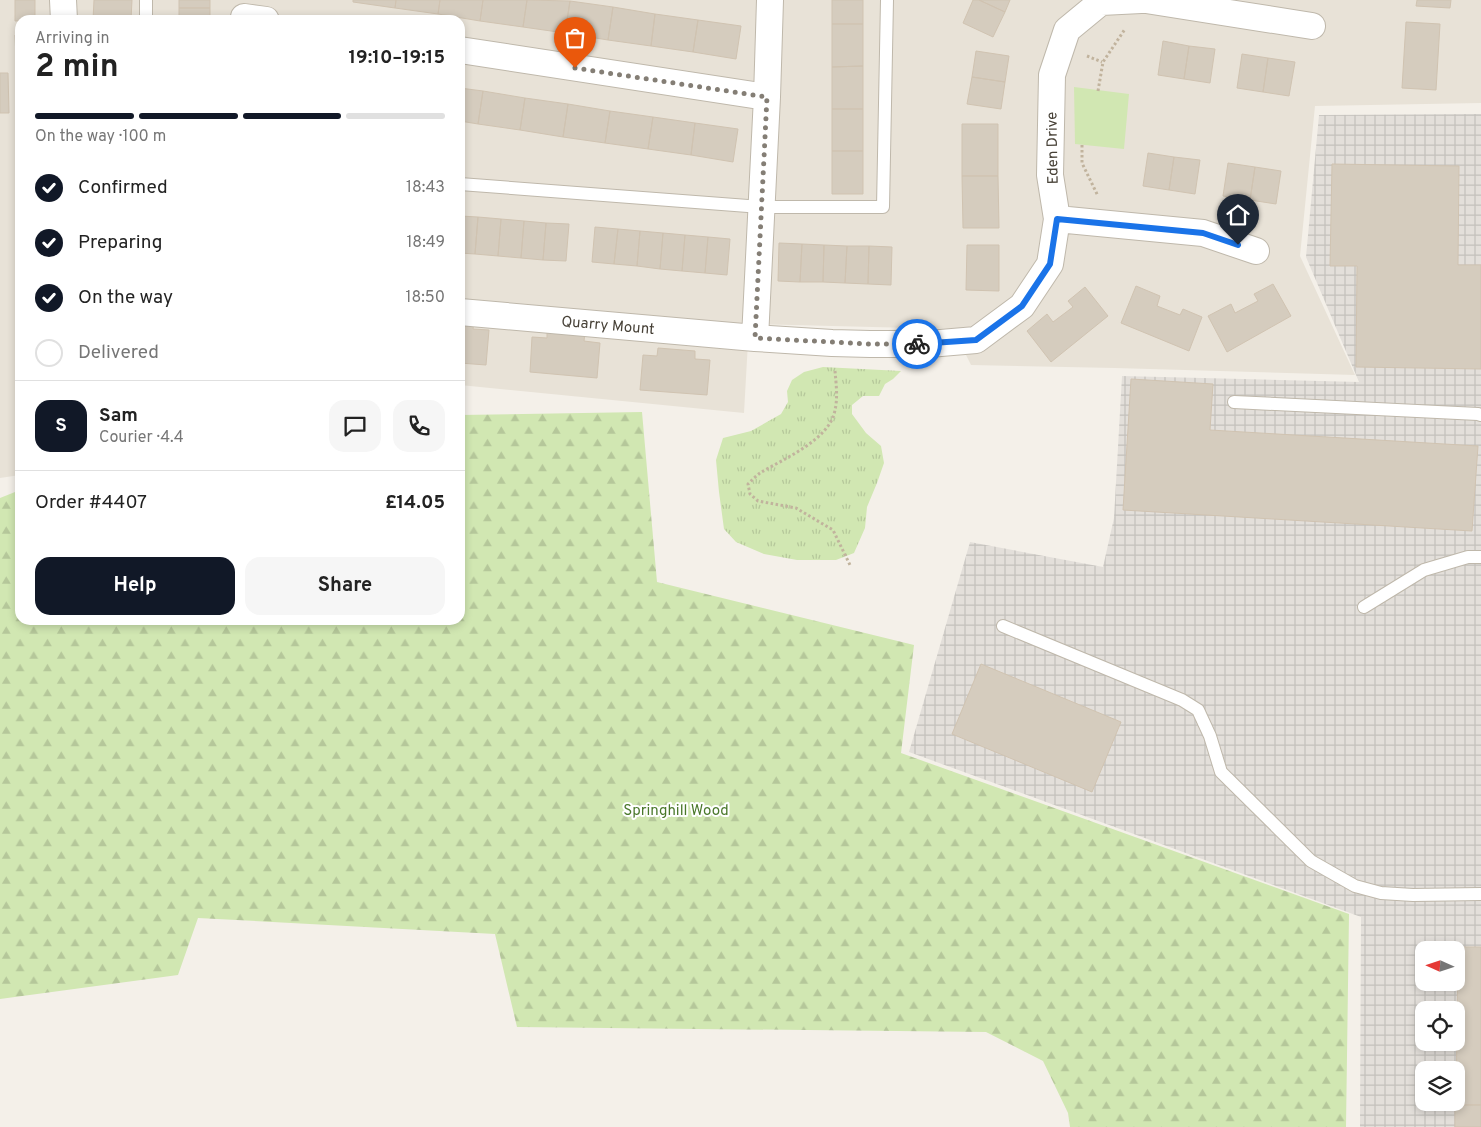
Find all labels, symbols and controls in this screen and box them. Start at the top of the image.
pin [554,17,596,68]
icon: bag [561,24,589,52]
text: Arriving in [35,29,110,49]
text: 19:10–19:15 [348,46,445,70]
text: 2 min [35,48,119,88]
street label: Eden Drive [1043,112,1064,184]
text: On the way · 100 m [35,127,166,147]
icon: check [35,174,63,202]
text: Confirmed [78,176,168,200]
text: 18:43 [406,178,445,198]
pin [1217,194,1259,245]
icon: home [1224,201,1252,229]
icon: check [35,229,63,257]
text: Preparing [78,231,162,255]
text: 18:49 [406,233,445,253]
icon: check [35,284,63,312]
text: On the way [78,286,173,310]
text: 18:50 [405,288,445,308]
street label: Quarry Mount [560,313,655,340]
courier [892,319,942,369]
icon: bike [903,330,931,358]
text: Delivered [78,341,159,365]
button: chat [329,400,381,452]
button: phone [393,400,445,452]
text: Sam [99,404,138,428]
text: S [55,414,67,438]
text: Courier · 4.4 [99,428,184,448]
text: Order #4407 [35,491,147,515]
text: £14.05 [385,491,445,515]
button: Help [35,557,235,615]
button: Share [245,557,445,615]
park label: Springhill Wood [623,802,729,821]
north arrow [1415,941,1465,991]
map controls [1415,941,1465,1111]
button: locate [1415,1001,1465,1051]
button: layers [1415,1061,1465,1111]

